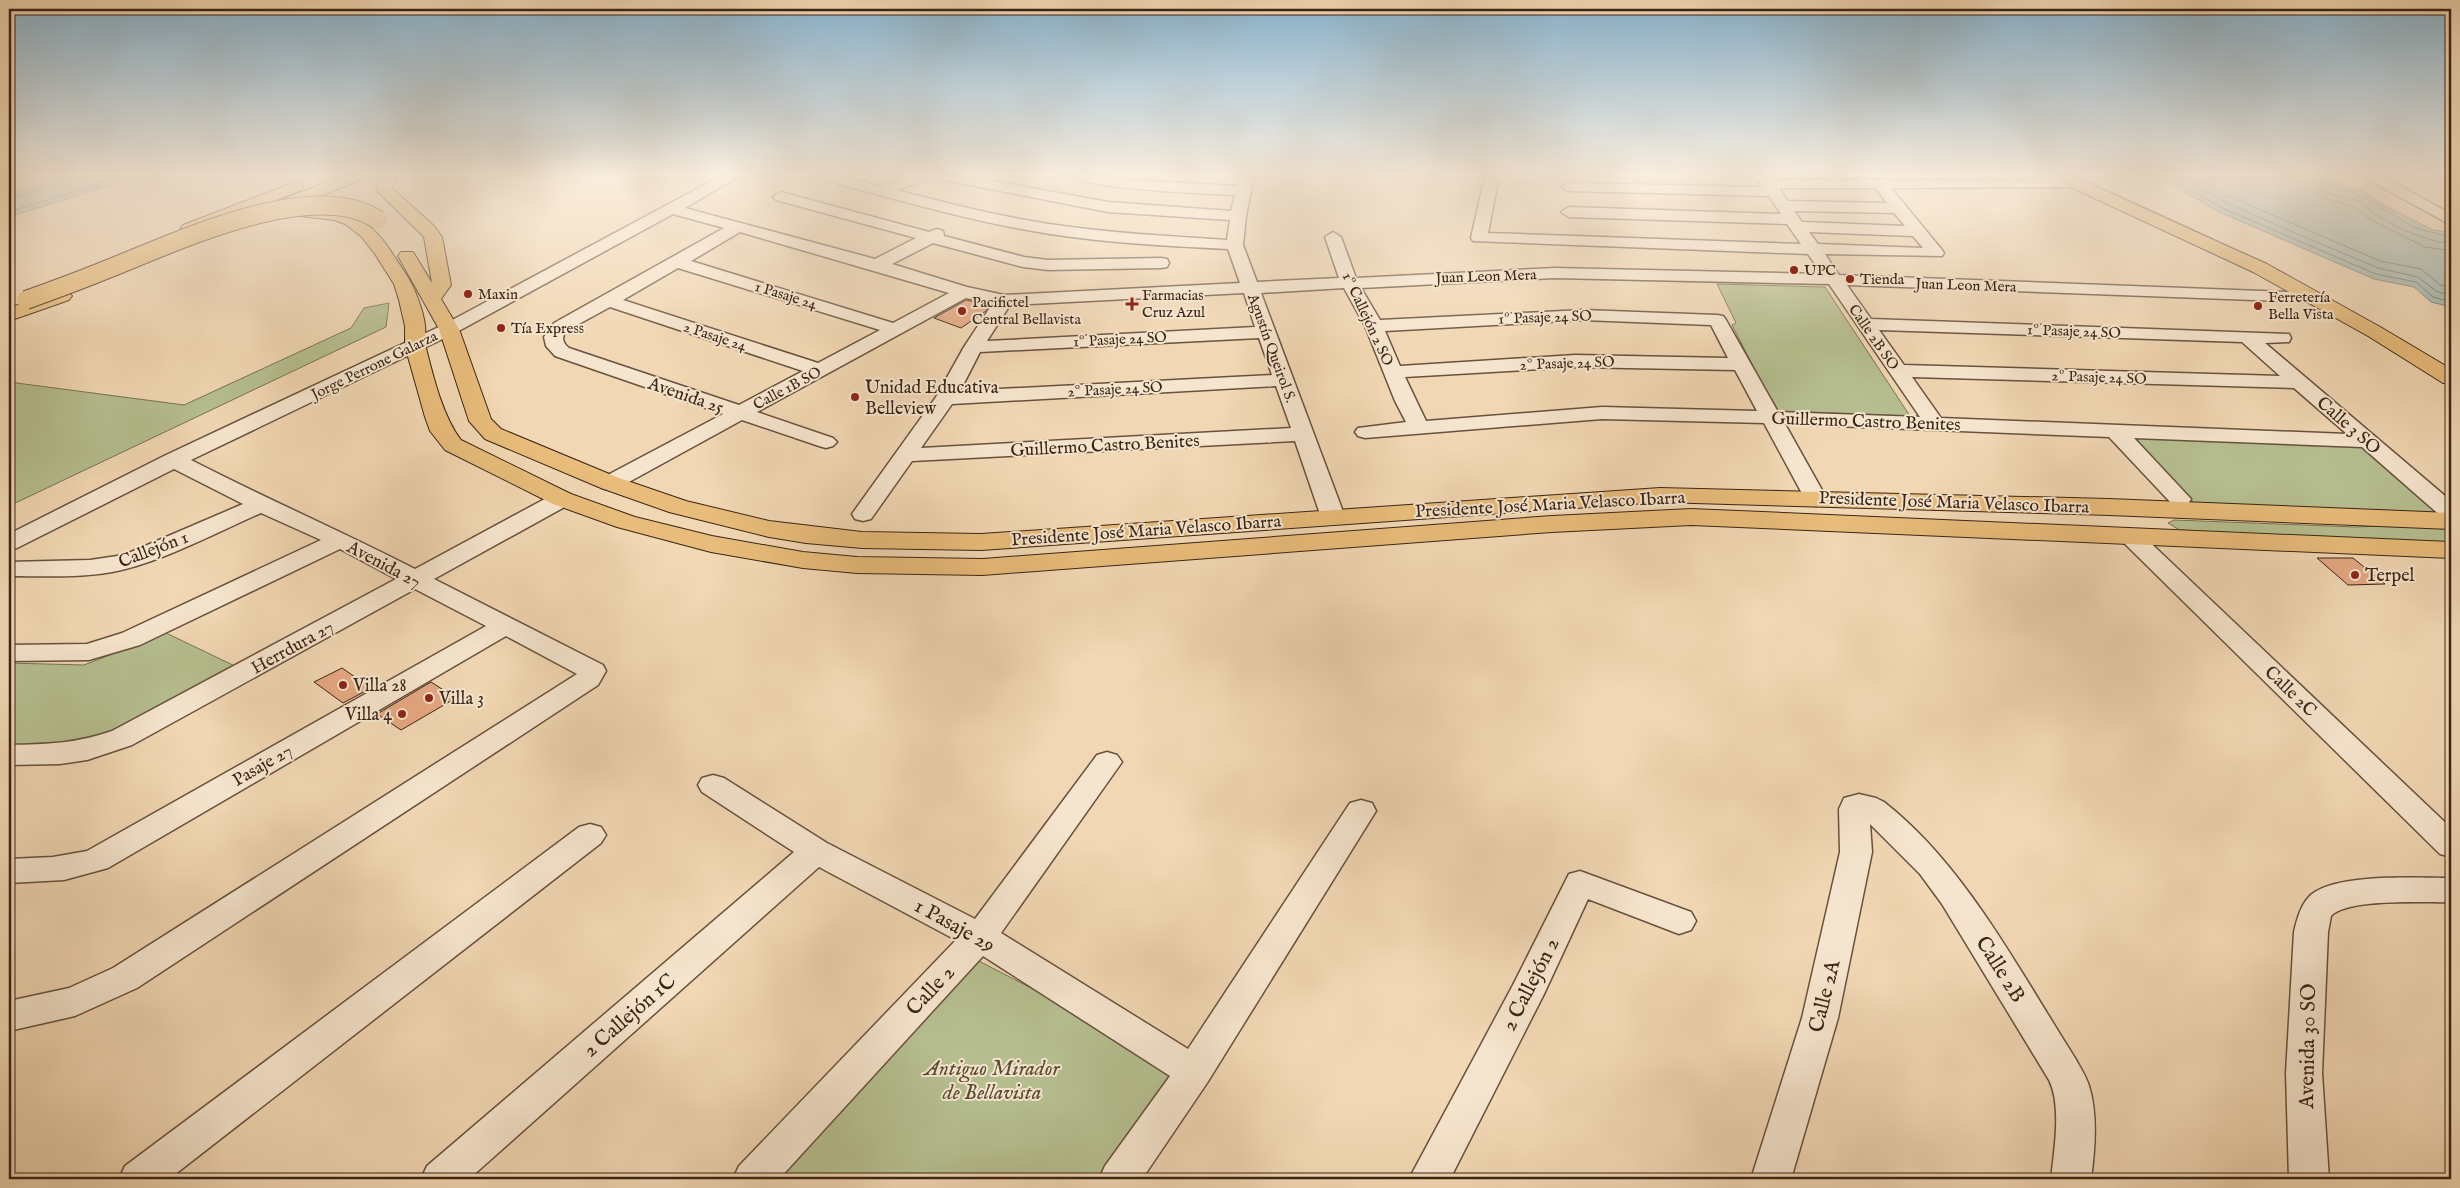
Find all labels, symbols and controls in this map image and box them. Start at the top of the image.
place label: UPC [1804,261,1836,280]
marker: UPC [1788,264,1800,276]
street label: Juan Leon Mera [1433,265,1537,288]
street label: 1º Callejón 2 SO [1338,270,1397,369]
place label: Tienda [1860,270,1905,289]
marker: Tienda [1844,273,1856,285]
street label: Juan Leon Mera [1913,274,2017,297]
street label: 1 Pasaje 24 [753,277,820,314]
place label: Maxin [478,285,518,304]
place label: Farmacias Cruz Azul [1142,286,1206,322]
marker: Maxin [462,288,474,300]
place label: Ferretería Bella Vista [2268,288,2334,324]
street label: Agustín Queirol S. [1243,290,1300,405]
place label: Pacifictel Central Bellavista [972,293,1082,329]
marker: Farmacias Cruz Azul [1126,298,1138,310]
marker: Ferretería Bella Vista [2252,300,2264,312]
street label: Calle 2B SO [1844,301,1903,374]
marker: Pacifictel Central Bellavista [956,305,968,317]
street label: 1º Pasaje 24 SO [1498,306,1592,329]
street label: 2 Pasaje 24 [681,317,749,356]
place label: Tía Express [511,319,584,338]
street label: 1º Pasaje 24 SO [2027,320,2121,343]
marker: Tía Express [495,322,507,334]
street label: Jorge Perrone Galarza [306,326,441,405]
street label: 1º Pasaje 24 SO [1073,328,1167,351]
street label: 2º Pasaje 24 SO [1519,352,1615,375]
street label: Calle 1B SO [750,363,825,414]
street label: 2º Pasaje 24 SO [2051,366,2147,389]
street label: Avenida 25 [644,372,727,420]
place label: Unidad Educativa Belleview [865,377,999,421]
street label: 2º Pasaje 24 SO [1067,378,1163,401]
marker: Unidad Educativa Belleview [849,391,861,403]
street label: Calle 3 SO [2311,392,2385,460]
street label: Guillermo Castro Benites [1771,408,1961,437]
street label: Guillermo Castro Benites [1010,430,1200,463]
street label: Presidente José Maria Velasco Ibarra [1414,487,1686,524]
street label: Presidente José Maria Velasco Ibarra [1818,487,2090,520]
street label: Presidente José Maria Velasco Ibarra [1010,511,1282,552]
street label: Callejón 1 [115,527,192,574]
street label: Avenida 27 [342,536,424,594]
place label: Terpel [2365,565,2414,588]
marker: Terpel [2349,569,2361,581]
street label: Herrdura 27 [248,616,338,680]
street label: Calle 2C [2259,662,2321,723]
place label: Villa 28 [352,675,407,698]
marker: Villa 28 [337,679,349,691]
place label: Villa 3 [438,688,484,711]
marker: Villa 3 [423,692,435,704]
place label: Villa 4 [344,704,392,727]
marker: Villa 4 [396,708,408,720]
street label: Pasaje 27 [229,740,297,793]
street label: 1 Pasaje 29 [909,893,999,959]
street label: Calle 2B [1969,931,2031,1008]
street label: 2 Callejón 2 [1496,933,1566,1036]
street label: Calle 2A [1803,957,1848,1035]
street label: Calle 2 [901,960,961,1022]
street label: 2 Callejón 1C [578,968,682,1064]
street label: Avenida 30 SO [2294,983,2323,1110]
park label: Antiguo Mirador de Bellavista [923,1056,1060,1107]

